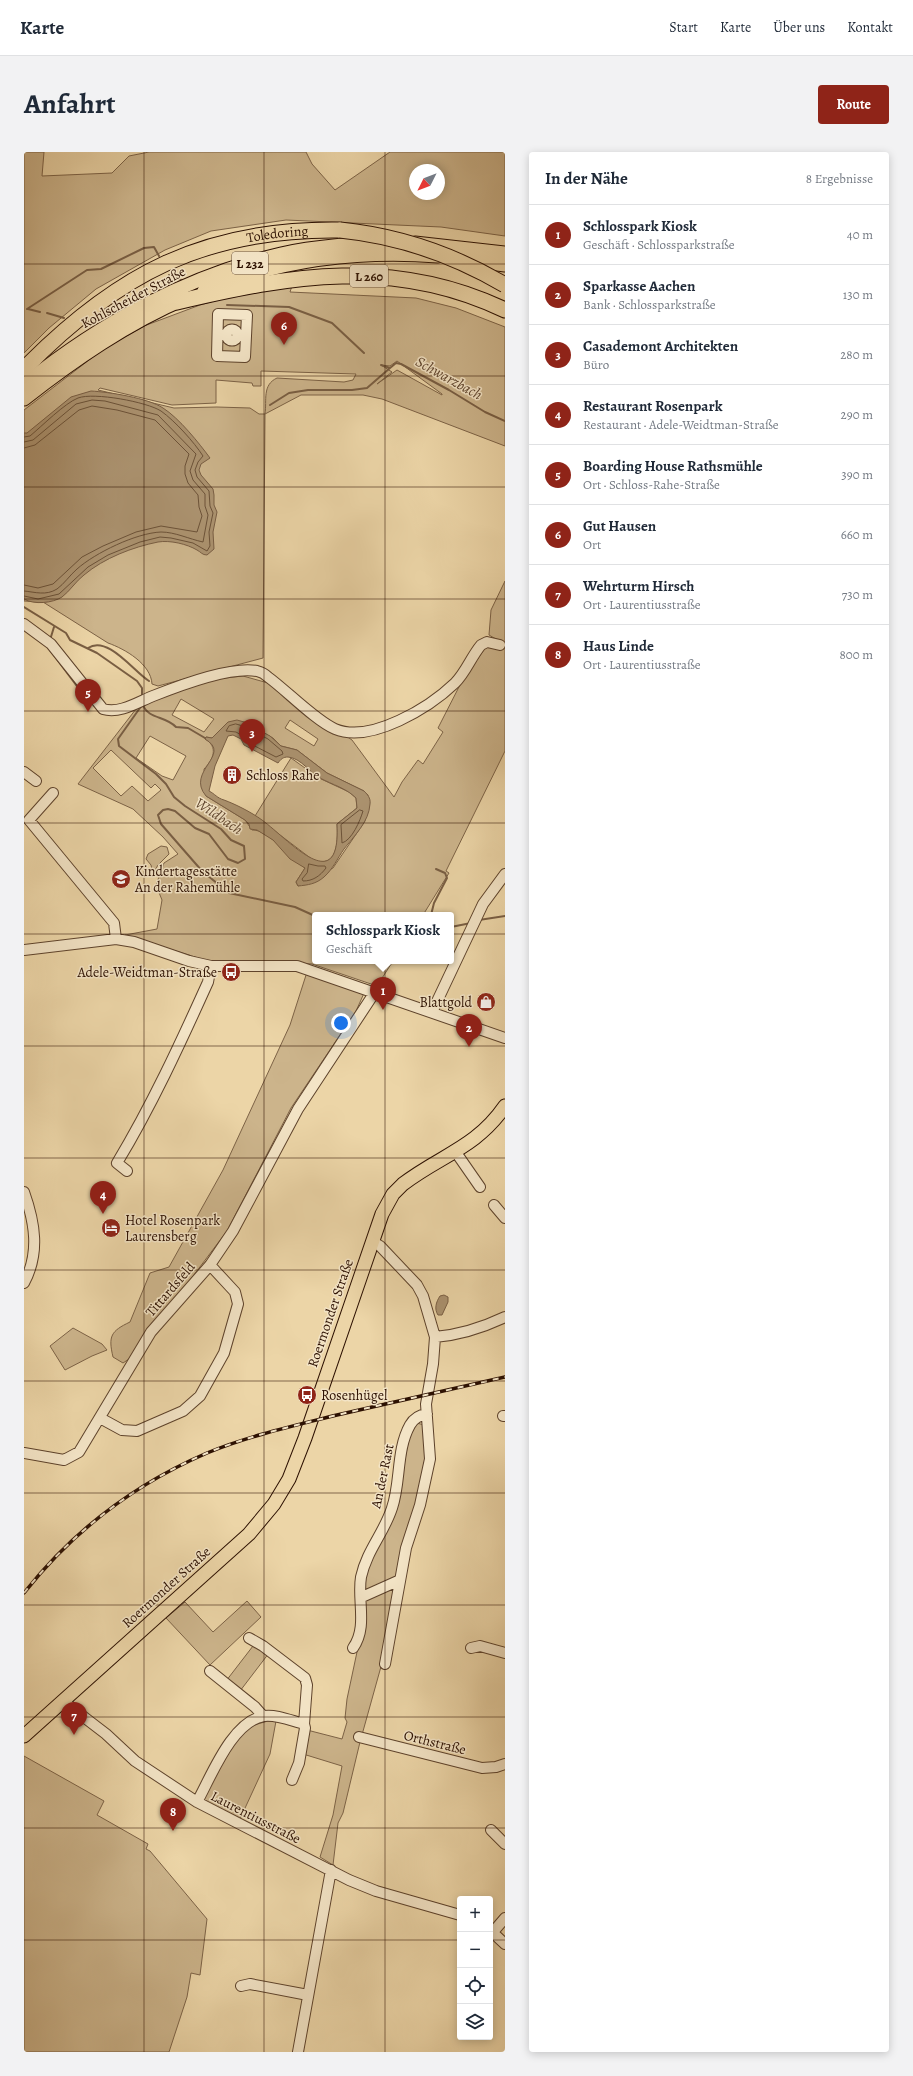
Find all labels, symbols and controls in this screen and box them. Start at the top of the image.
text: Karte [20,15,64,41]
text: Start [669,18,698,37]
text: Karte [720,18,751,37]
text: Über uns [773,18,825,37]
text: Kontakt [847,18,893,37]
text: Anfahrt [24,85,116,123]
button: Route [818,85,889,124]
north arrow [409,164,445,200]
text: In der Nähe [545,167,628,190]
text: 8 Ergebnisse [806,170,873,187]
text: Schlosspark Kiosk [583,216,697,236]
street label: Toledoring [245,221,309,247]
text: 1 [556,226,560,243]
text: 40 m [847,226,873,243]
text: Geschäft · Schlossparkstraße [583,236,735,253]
road number: L 232 [232,252,268,274]
street label: Kohlscheider Straße [78,262,189,333]
road number: L 260 [350,265,388,287]
text: Sparkasse Aachen [583,276,695,296]
text: 2 [555,286,561,303]
text: 130 m [843,286,873,303]
text: Bank · Schlossparkstraße [583,296,716,313]
pin: 6 [271,312,297,345]
text: Casademont Architekten [583,336,738,356]
text: 3 [555,346,561,363]
text: 280 m [840,346,873,363]
water label: Schwarzbach [412,351,486,405]
text: Büro [583,356,609,373]
text: Restaurant Rosenpark [583,396,722,416]
text: 4 [555,406,561,423]
text: 290 m [841,406,873,423]
text: Restaurant · Adele-Weidtman-Straße [583,416,779,433]
text: Boarding House Rathsmühle [583,456,763,476]
text: 5 [555,466,561,483]
text: 390 m [841,466,873,483]
text: Ort · Schloss-Rahe-Straße [583,476,720,493]
text: Gut Hausen [583,516,656,536]
text: 6 [555,526,561,543]
text: 660 m [841,526,873,543]
text: Ort [583,536,601,553]
text: Wehrturm Hirsch [583,576,694,596]
text: 7 [555,586,561,603]
text: 730 m [842,586,873,603]
text: Ort · Laurentiusstraße [583,596,701,613]
text: Haus Linde [583,636,654,656]
text: 8 [555,646,561,663]
text: 800 m [839,646,873,663]
text: Ort · Laurentiusstraße [583,656,701,673]
pin: 5 [75,679,101,712]
pin: 3 [239,719,265,752]
building icon: Schloss Rahe [221,764,243,786]
place label: Schloss Rahe [246,766,320,785]
water label: Wildbach [191,793,247,839]
place label: Kindertagesstätte An der Rahemühle [134,862,240,897]
school or university icon: Kindertagesstätte An der Rahemühle [110,868,132,890]
popup [312,912,454,964]
text: Schlosspark Kiosk [326,920,440,940]
text: Geschäft [326,940,373,957]
bus stop icon: Adele-Weidtman-Straße [220,961,242,983]
place label: Adele-Weidtman-Straße [77,963,217,982]
pin: 1 [370,977,396,1010]
shop icon: Blattgold [475,991,497,1013]
place label: Blattgold [420,993,472,1012]
your location [331,1013,351,1033]
pin: 2 [456,1014,482,1047]
pin: 4 [90,1181,116,1214]
place label: Hotel Rosenpark Laurensberg [125,1211,220,1246]
hotel icon: Hotel Rosenpark Laurensberg [100,1217,122,1239]
street label: Tittardsfeld [141,1257,200,1321]
street label: Roermonder Straße [303,1257,358,1370]
bus stop icon: Rosenhügel [296,1384,318,1406]
place label: Rosenhügel [321,1386,388,1405]
street label: An der Rast [366,1442,399,1511]
street label: Roermonder Straße [118,1542,215,1632]
pin: 7 [61,1702,87,1735]
street label: Orthstraße [402,1726,468,1759]
street label: Laurentiusstraße [208,1787,304,1848]
pin: 8 [160,1798,186,1831]
map controls [457,1896,493,2040]
button: + [457,1896,493,1932]
button: − [457,1932,493,1968]
button: locate [457,1968,493,2004]
button: layers [457,2004,493,2040]

